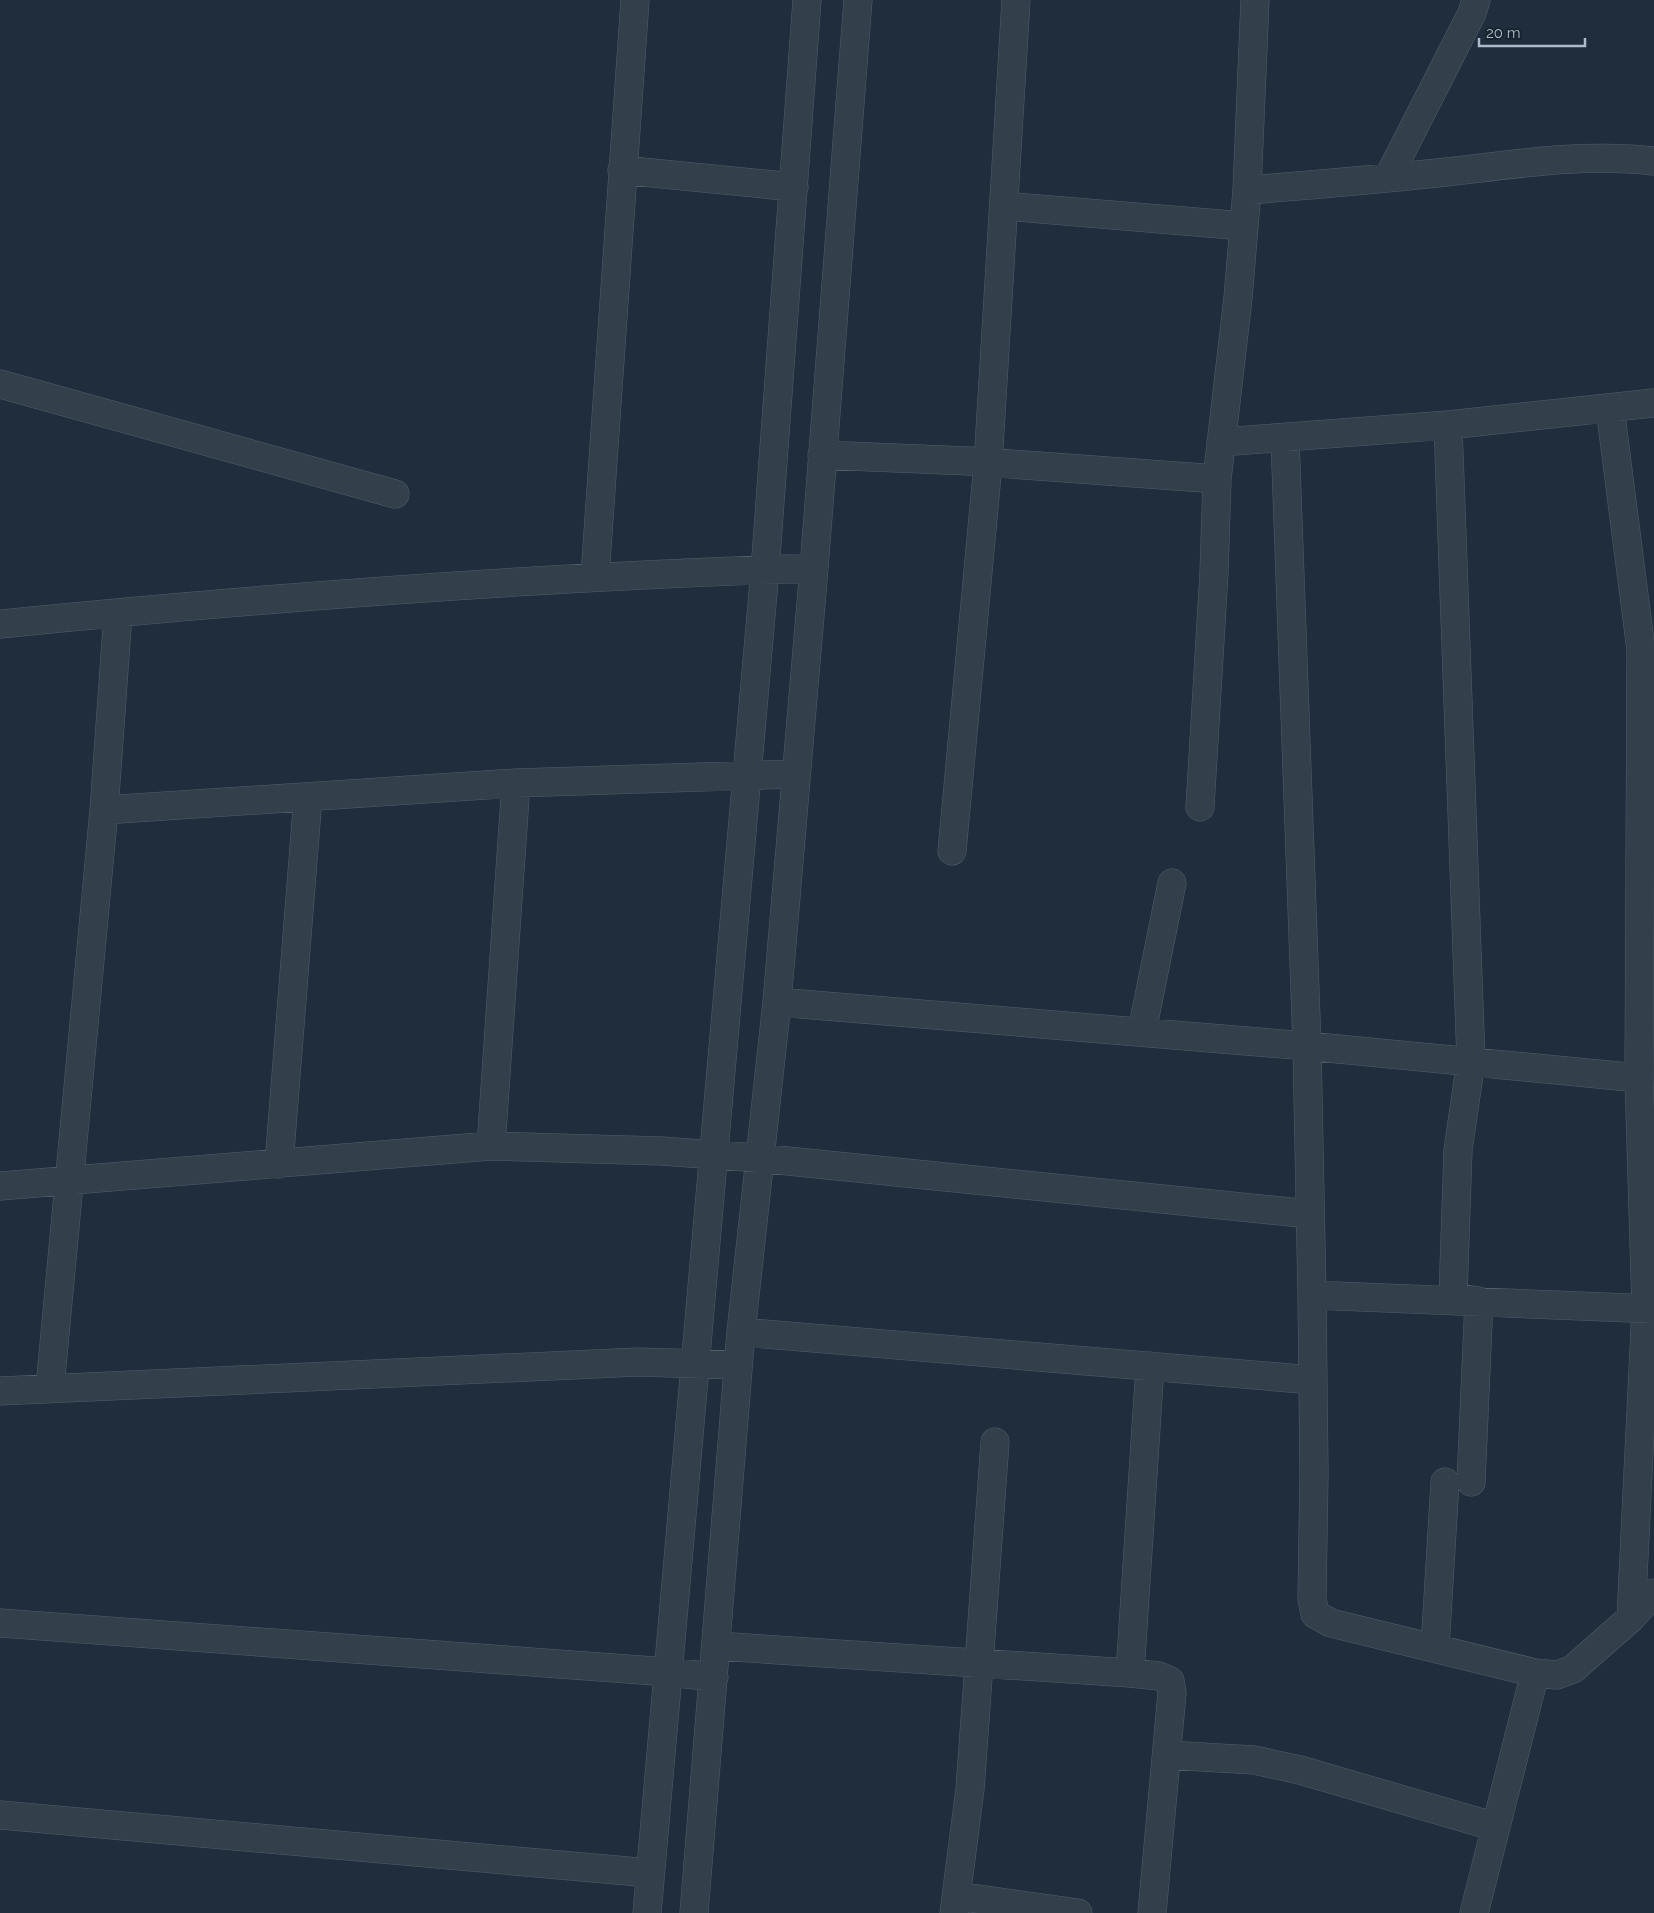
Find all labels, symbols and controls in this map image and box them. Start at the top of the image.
scale bar [1479,15,1585,47]
text: 20 m [1486,24,1521,42]

